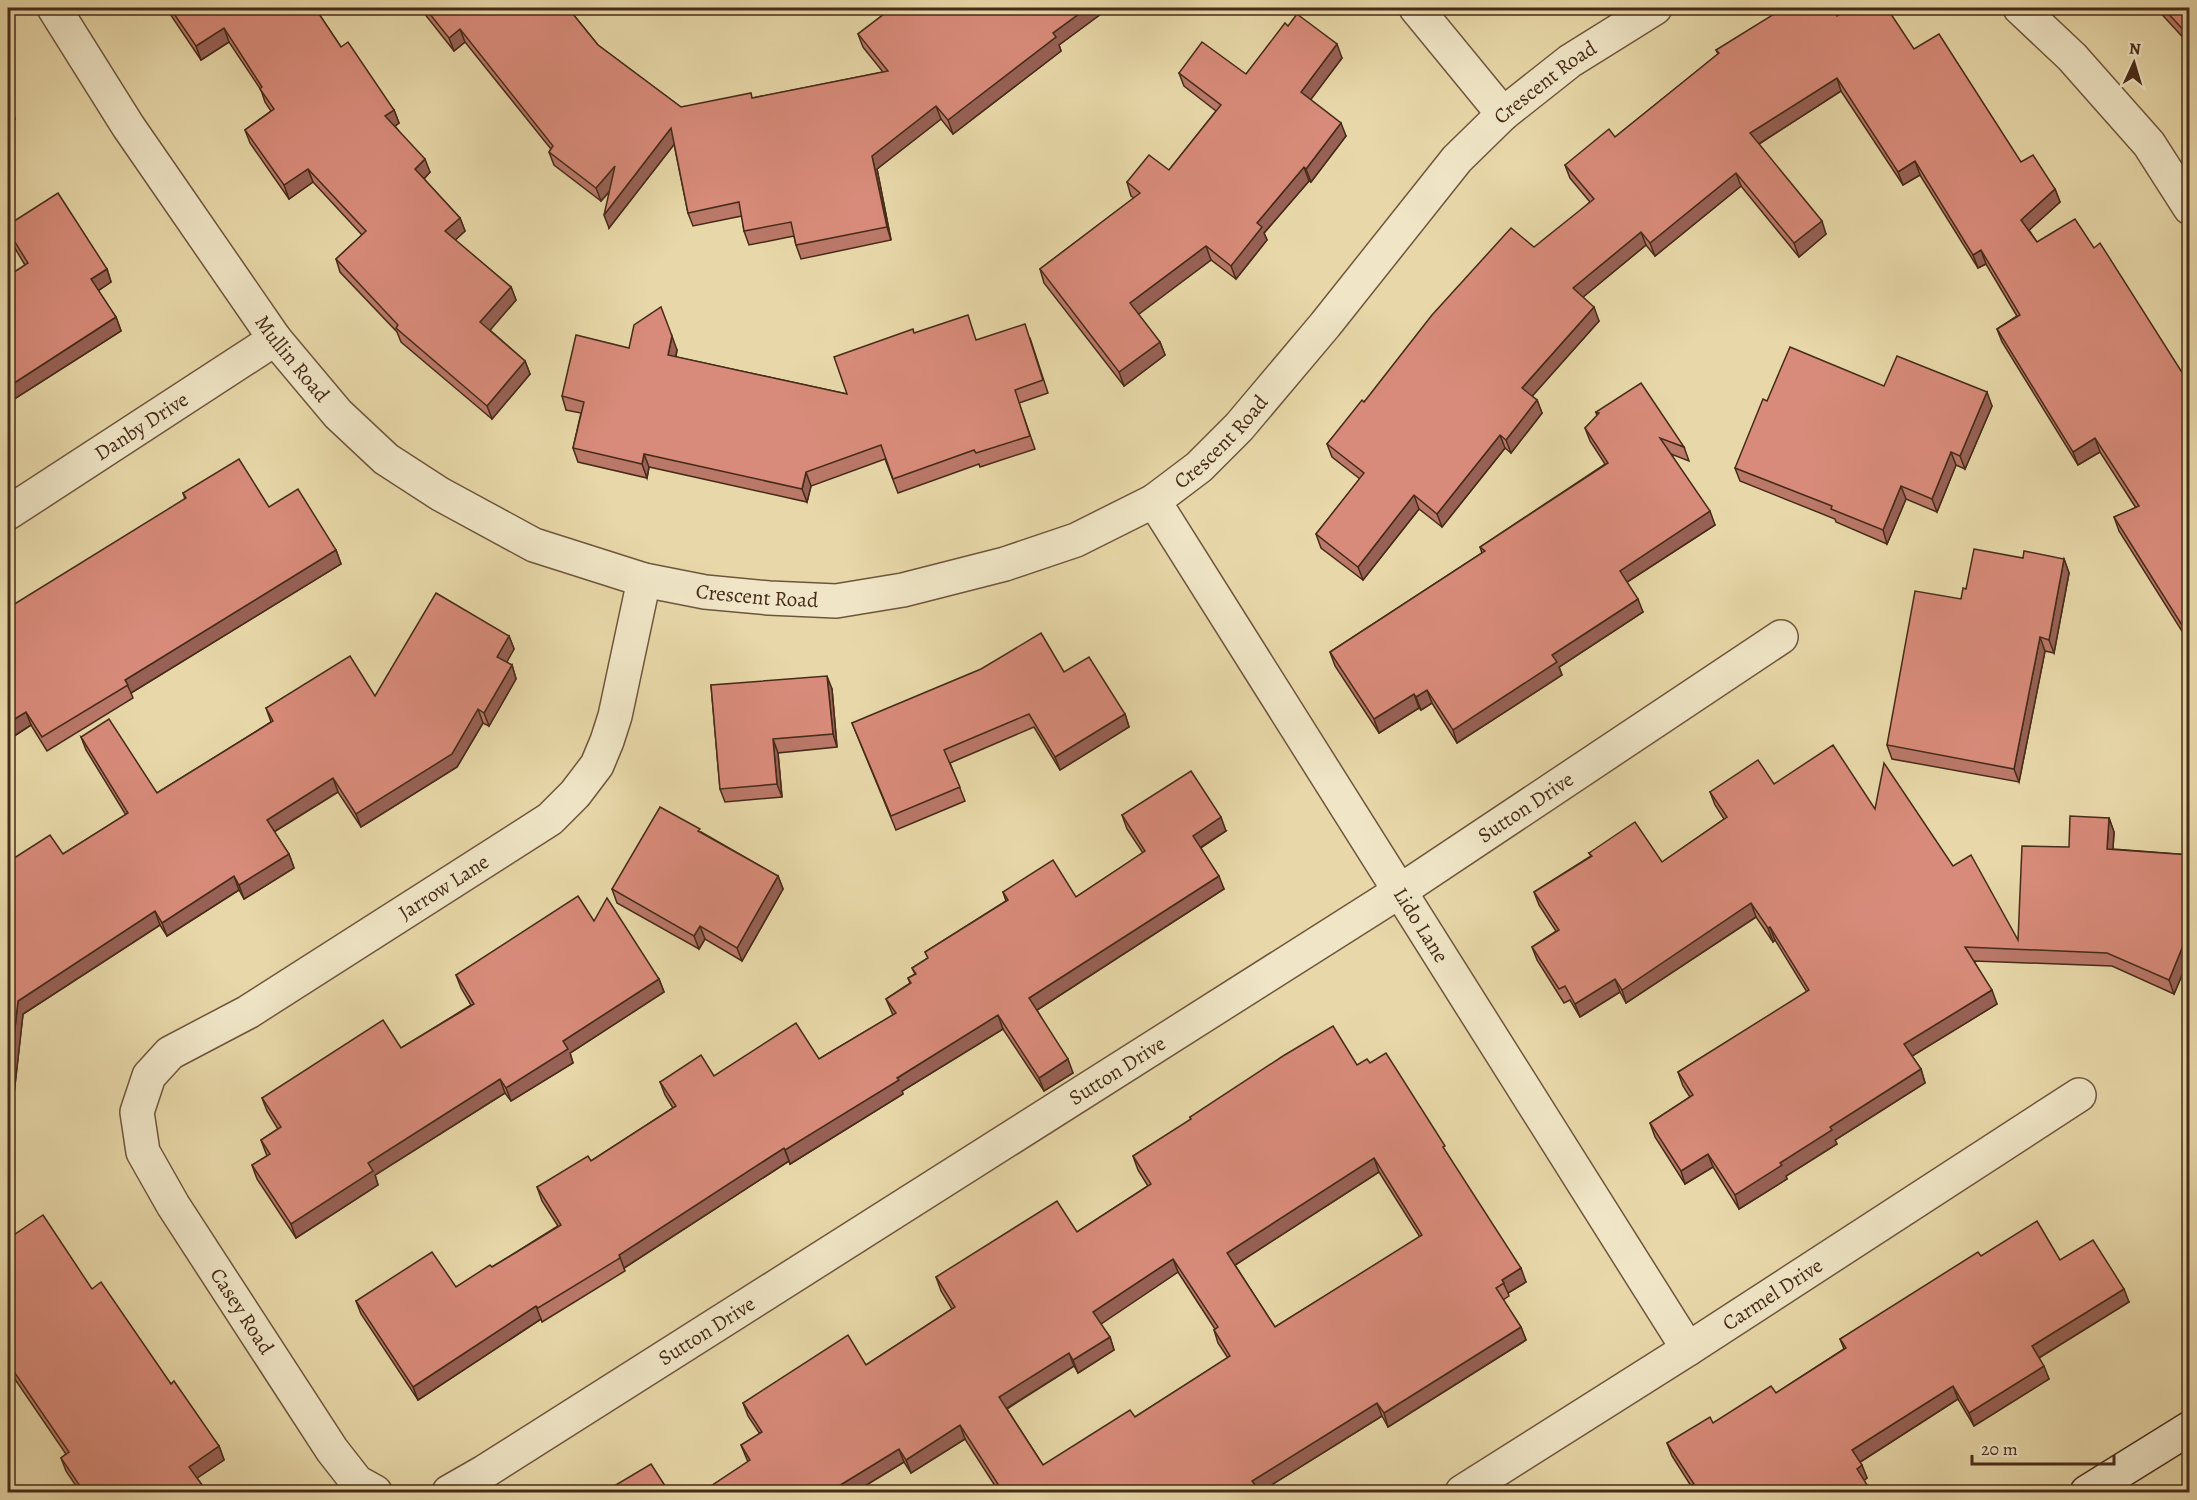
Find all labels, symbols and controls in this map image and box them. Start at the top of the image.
north arrow [2104,33,2164,93]
street label: Crescent Road [1487,34,1602,130]
text: N [2128,38,2142,60]
street label: Mullin Road [249,309,336,408]
street label: Danby Drive [89,385,194,467]
street label: Crescent Road [1168,388,1275,495]
street label: Crescent Road [693,576,820,614]
street label: Sutton Drive [1472,765,1579,849]
street label: Jarrow Lane [393,848,494,926]
street label: Lido Lane [1387,882,1455,968]
street label: Sutton Drive [1063,1029,1171,1112]
street label: Carmel Drive [1717,1251,1828,1337]
street label: Casey Road [204,1262,281,1360]
street label: Sutton Drive [653,1290,761,1372]
scale bar [1972,1428,2114,1466]
text: 20 m [1981,1437,2018,1461]

